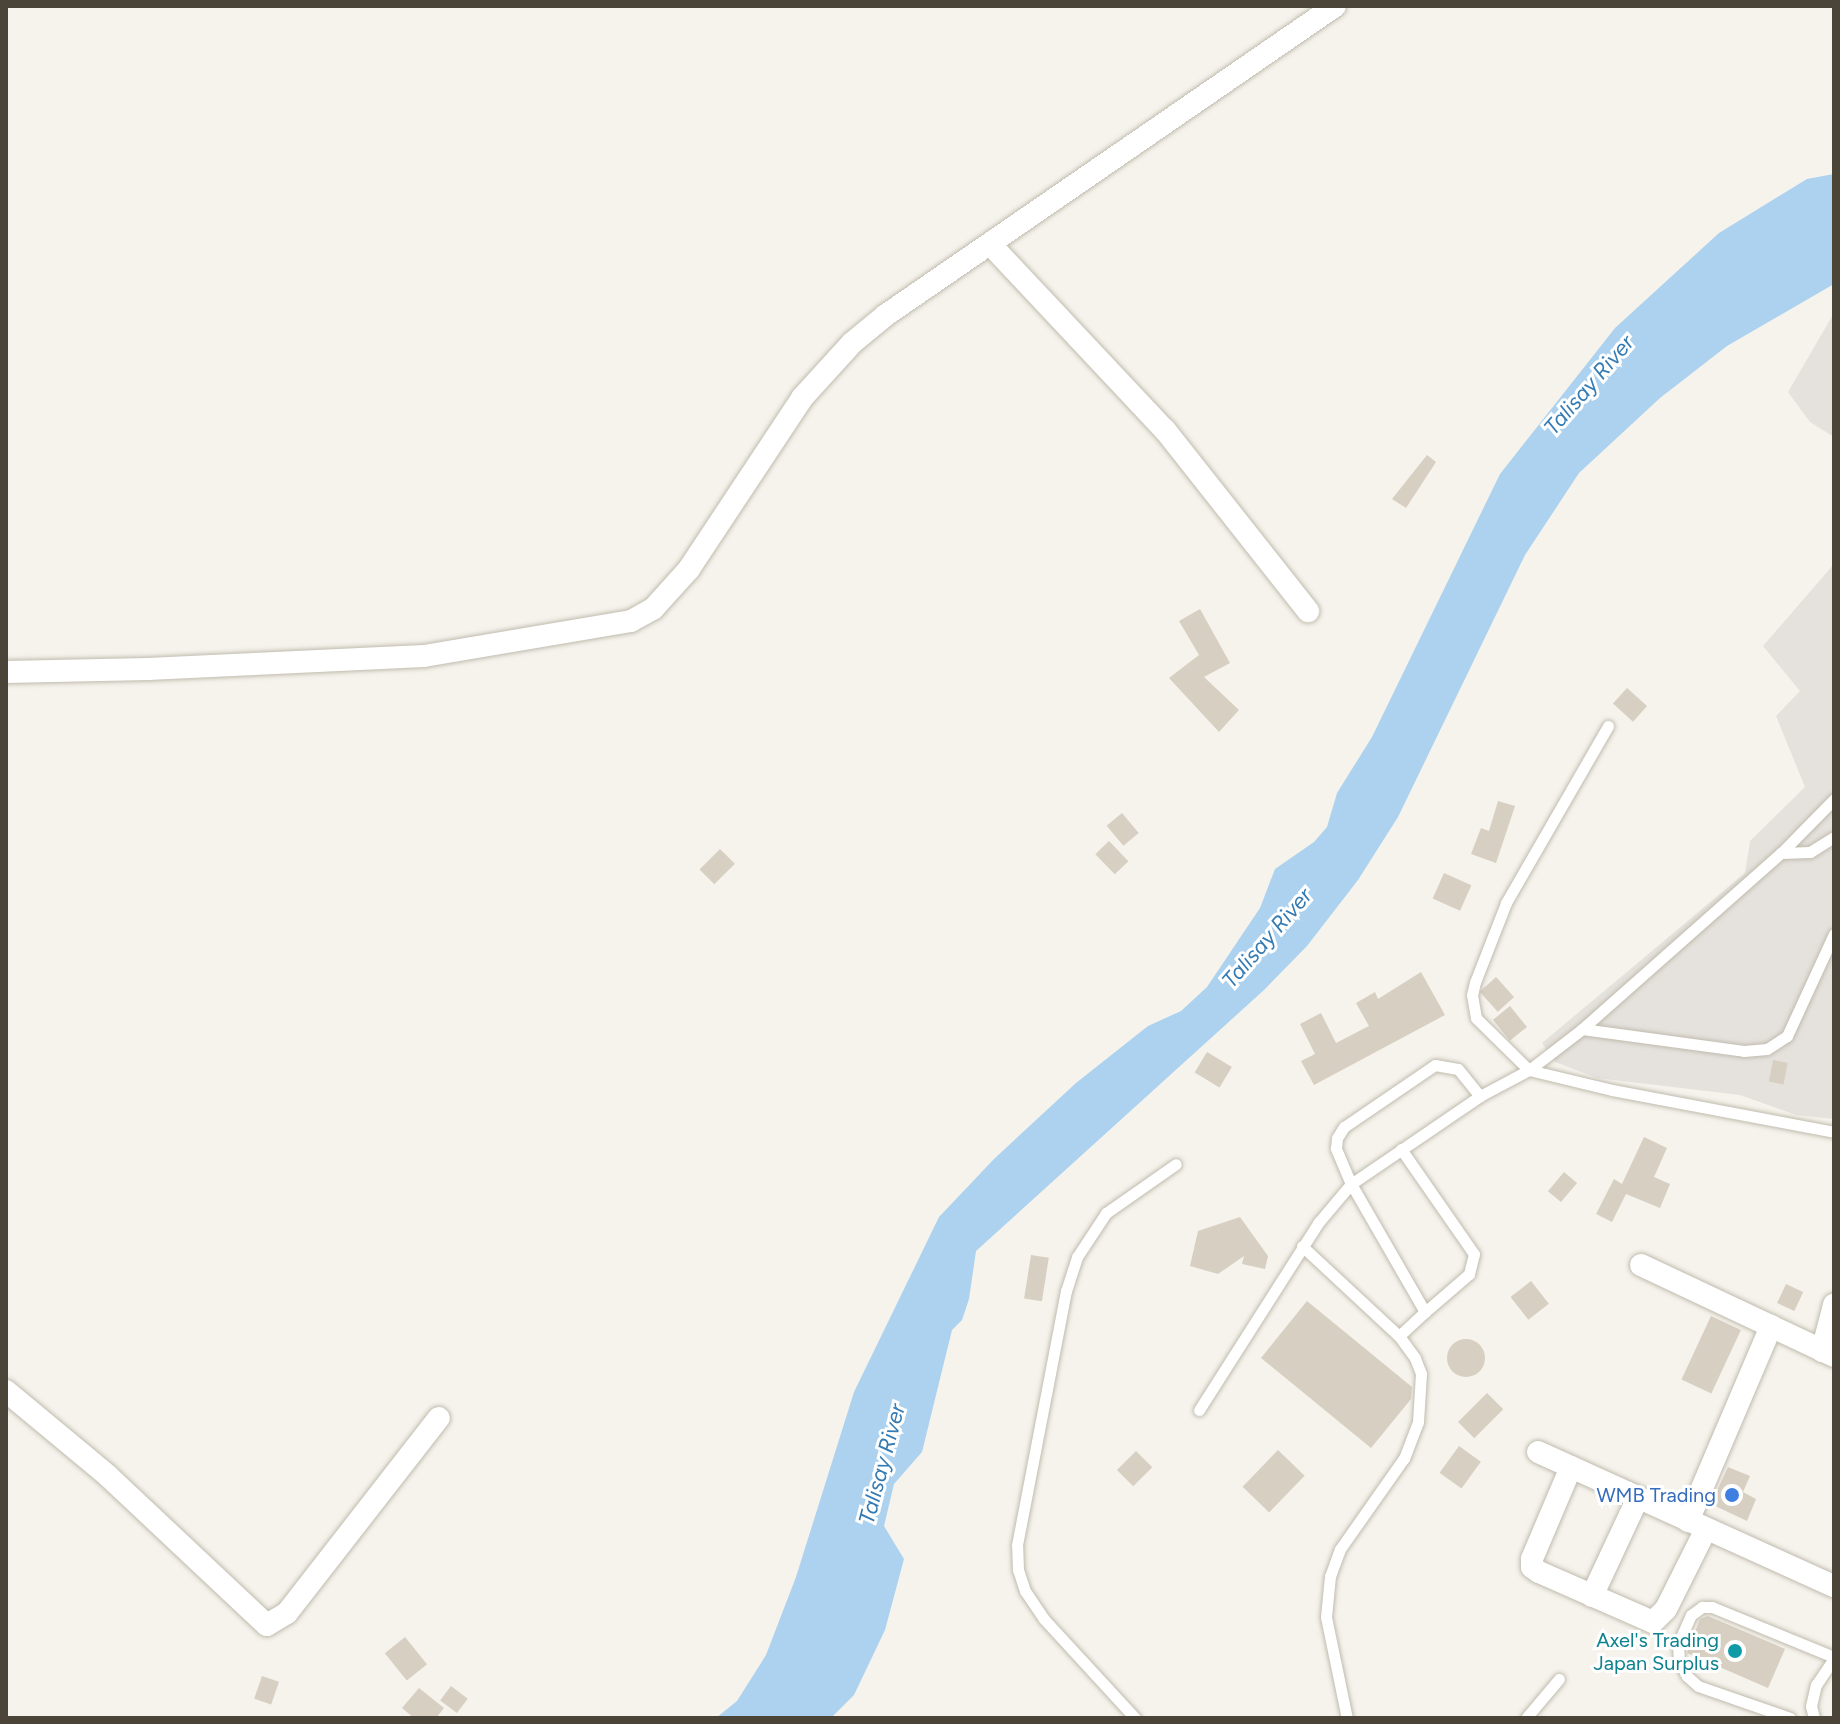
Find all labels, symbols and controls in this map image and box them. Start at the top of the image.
water label: Talisay River [1539,330,1639,440]
water label: Talisay River [1217,883,1317,993]
water label: Talisay River [853,1401,911,1527]
place label: WMB Trading [1596,1483,1716,1507]
marker: WMB Trading [1723,1486,1741,1504]
place label: Axel's Trading Japan Surplus [1593,1628,1719,1675]
marker: Axel's Trading Japan Surplus [1726,1642,1744,1660]

